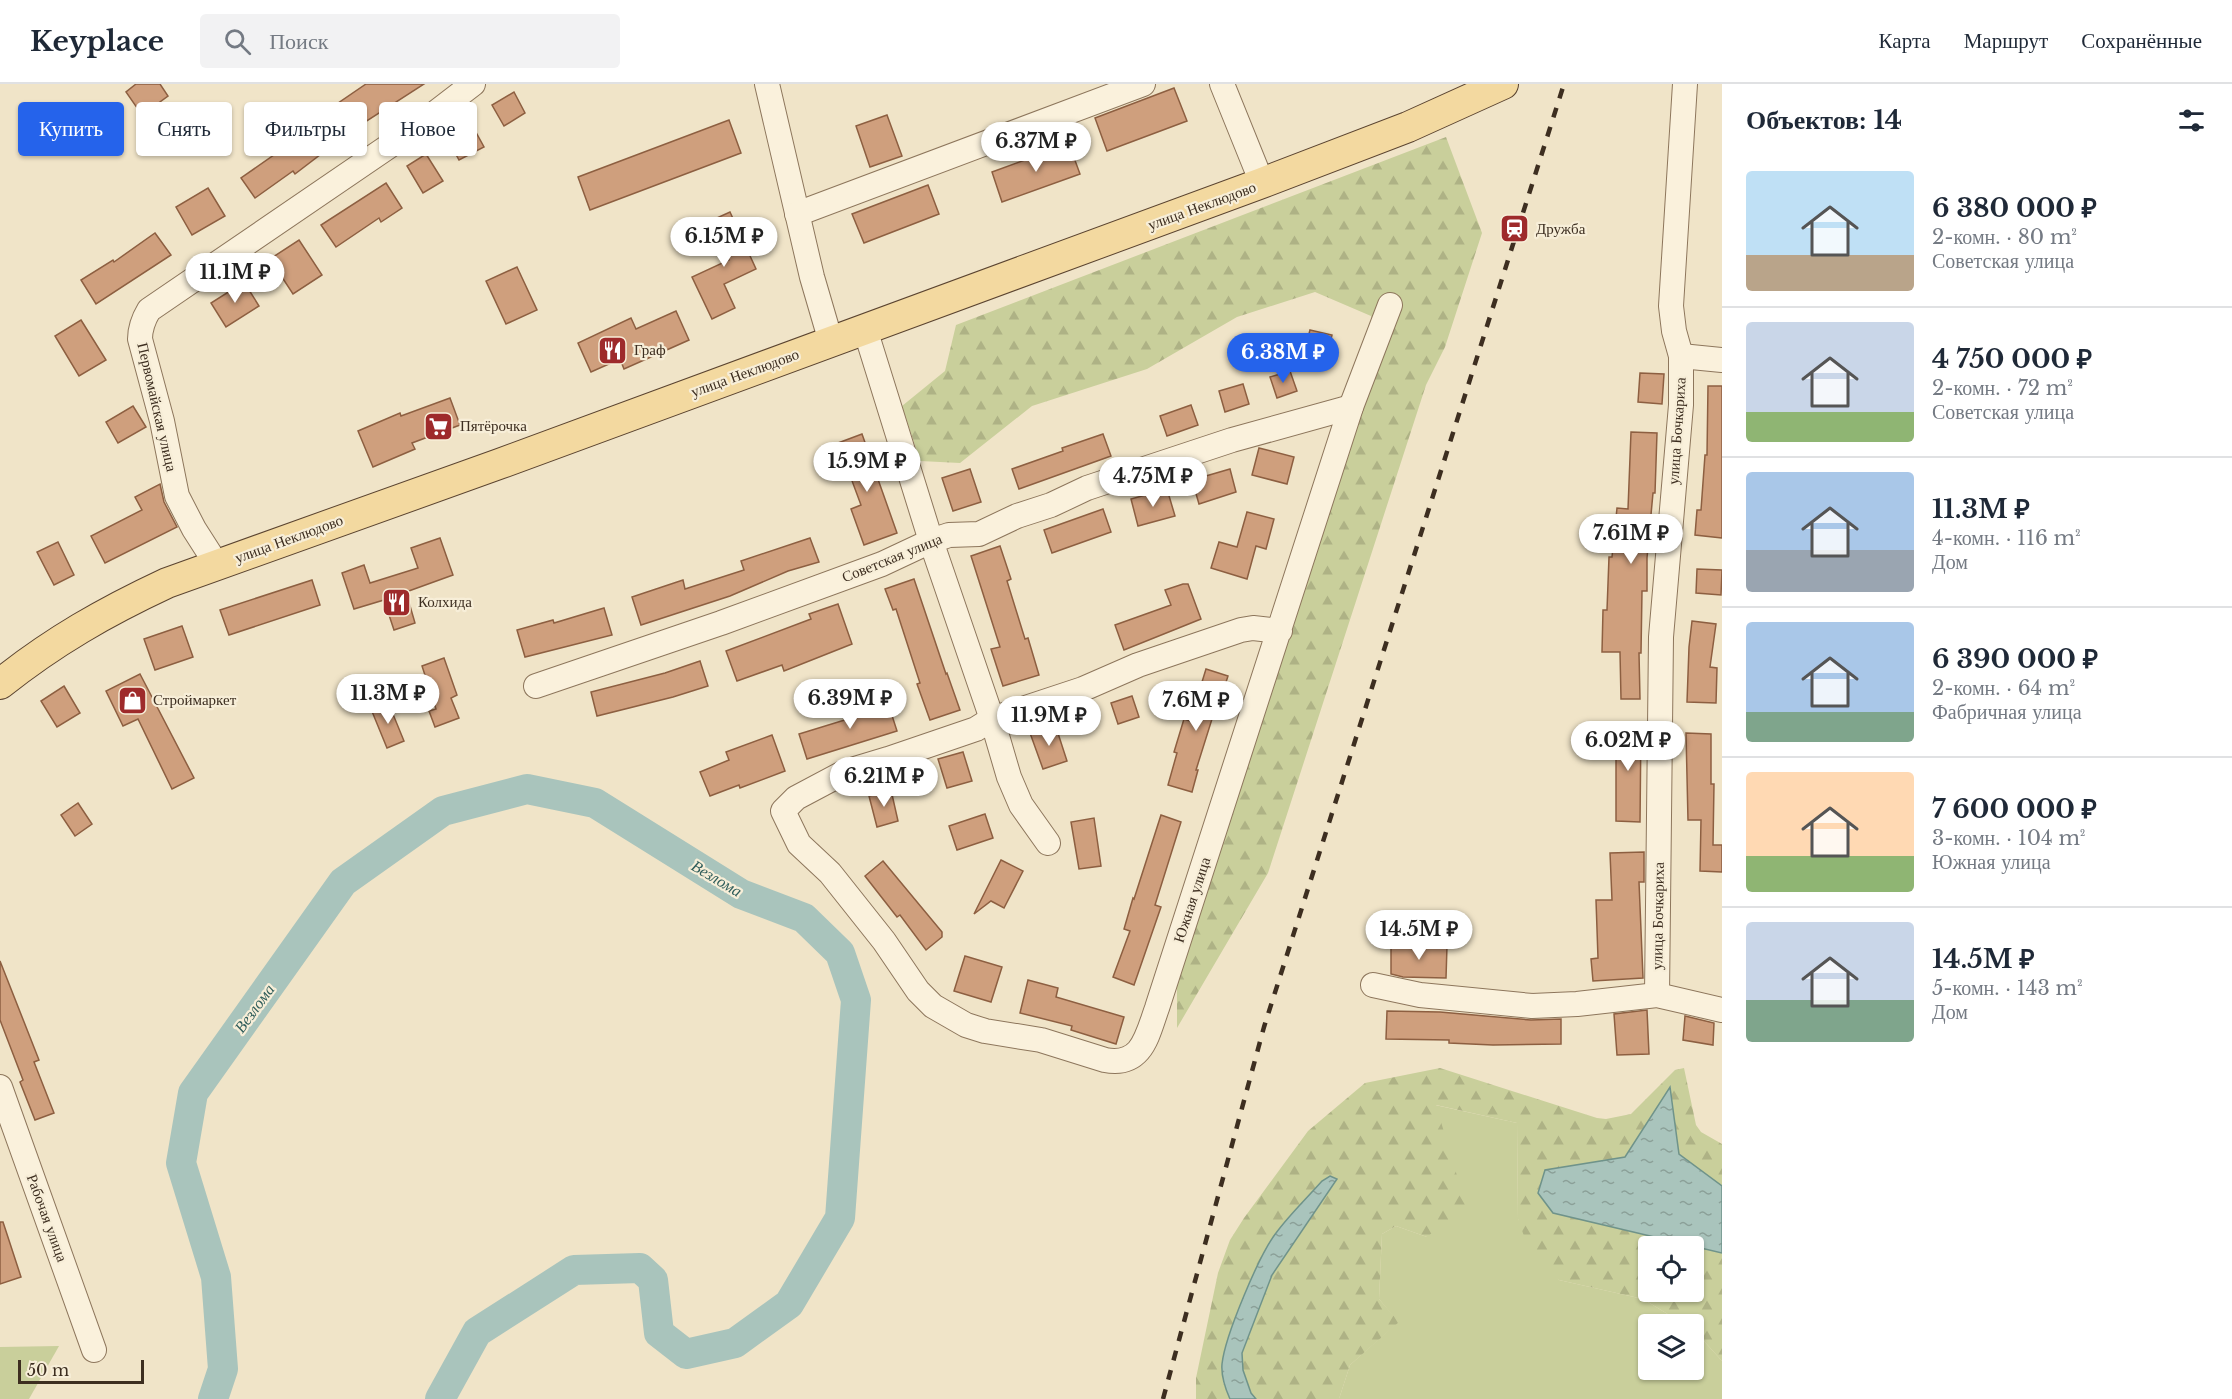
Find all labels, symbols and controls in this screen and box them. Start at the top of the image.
search box [200,14,620,68]
text: Keyplace [30,24,164,59]
icon: search [221,25,254,58]
text: Поиск [269,28,328,55]
text: Карта [1879,28,1931,54]
text: Маршрут [1964,28,2048,54]
text: Сохранённые [2081,28,2202,54]
chip: Купить [18,102,124,156]
chip: Снять [136,102,232,156]
chip: Фильтры [244,102,367,156]
chip: Новое [379,102,477,156]
text: Объектов: 14 [1746,104,1902,136]
icon: filters [2175,104,2208,137]
pin: 6.37M ₽ [981,122,1091,173]
text: 6.37M ₽ [995,129,1077,153]
street label: улица Неклюдово [1145,177,1258,234]
text: 6 380 000 ₽ [1932,192,2097,224]
icon: home [1794,195,1866,267]
station icon: Дружба [1499,213,1531,245]
pin: 6.15M ₽ [669,217,779,268]
place label: Дружба [1536,219,1586,238]
text: 6.15M ₽ [684,224,764,248]
text: 2-комн. · 80 m² [1932,225,2077,249]
text: Советская улица [1932,249,2074,273]
pin: 11.1M ₽ [180,253,290,304]
text: 11.1M ₽ [199,260,271,284]
pin: 6.38M ₽ [1228,333,1338,384]
restaurant icon: Граф [597,334,629,366]
street label: Первомайская улица [133,340,182,474]
place label: Граф [634,340,666,359]
text: 6.38M ₽ [1241,340,1325,364]
text: 4 750 000 ₽ [1932,343,2092,375]
street label: улица Неклюдово [688,344,801,401]
icon: home [1794,346,1866,418]
street label: улица Бочкариха [1663,376,1690,485]
text: 2-комн. · 72 m² [1932,376,2073,400]
text: Советская улица [1932,400,2074,424]
supermarket icon: Пятёрочка [423,410,455,442]
place label: Пятёрочка [460,416,527,435]
pin: 15.9M ₽ [812,442,922,493]
text: 15.9M ₽ [827,449,907,473]
pin: 4.75M ₽ [1098,457,1208,508]
text: 4.75M ₽ [1113,464,1193,488]
text: 11.3M ₽ [1932,493,2030,525]
icon: home [1794,496,1866,568]
street label: улица Неклюдово [232,510,345,567]
pin: 7.61M ₽ [1576,514,1686,565]
text: 7.61M ₽ [1593,521,1669,545]
text: 4-комн. · 116 m² [1932,526,2081,550]
street label: Советская улица [839,529,945,586]
text: Дом [1932,550,1968,574]
restaurant icon: Колхида [381,586,413,618]
place label: Колхида [418,592,472,611]
text: 6 390 000 ₽ [1932,643,2098,675]
icon: home [1794,646,1866,718]
pin: 11.3M ₽ [333,674,443,725]
text: 2-комн. · 64 m² [1932,676,2075,700]
pin: 6.39M ₽ [795,679,905,730]
text: 11.3M ₽ [350,681,426,705]
pin: 7.6M ₽ [1147,681,1245,732]
shop icon: Строймаркет [116,684,148,716]
text: 6.39M ₽ [808,686,892,710]
text: 7.6M ₽ [1162,688,1230,712]
place label: Строймаркет [153,690,237,709]
pin: 11.9M ₽ [994,696,1104,747]
text: Фабричная улица [1932,700,2082,724]
text: 11.9M ₽ [1011,703,1087,727]
pin: 6.02M ₽ [1573,721,1683,772]
text: 6.02M ₽ [1585,728,1671,752]
pin: 6.21M ₽ [829,757,939,808]
text: 6.21M ₽ [844,764,924,788]
text: 7 600 000 ₽ [1932,793,2097,825]
icon: home [1794,796,1866,868]
text: 3-комн. · 104 m² [1932,826,2086,850]
text: Южная улица [1932,850,2051,874]
street label: Южная улица [1169,854,1214,945]
water label: Везлома [688,855,746,901]
street label: улица Бочкариха [1647,862,1668,970]
pin: 14.5M ₽ [1364,910,1474,961]
text: 14.5M ₽ [1380,917,1458,941]
text: 14.5M ₽ [1932,943,2035,975]
icon: home [1794,946,1866,1018]
text: 5-комн. · 143 m² [1932,976,2083,1000]
water label: Везлома [230,980,278,1036]
text: Дом [1932,1000,1968,1024]
street label: Рабочая улица [23,1171,72,1265]
map controls [1638,1236,1704,1380]
button: locate [1638,1236,1704,1302]
button: layers [1638,1314,1704,1380]
scale bar [18,1357,144,1384]
text: 50 m [27,1360,69,1380]

